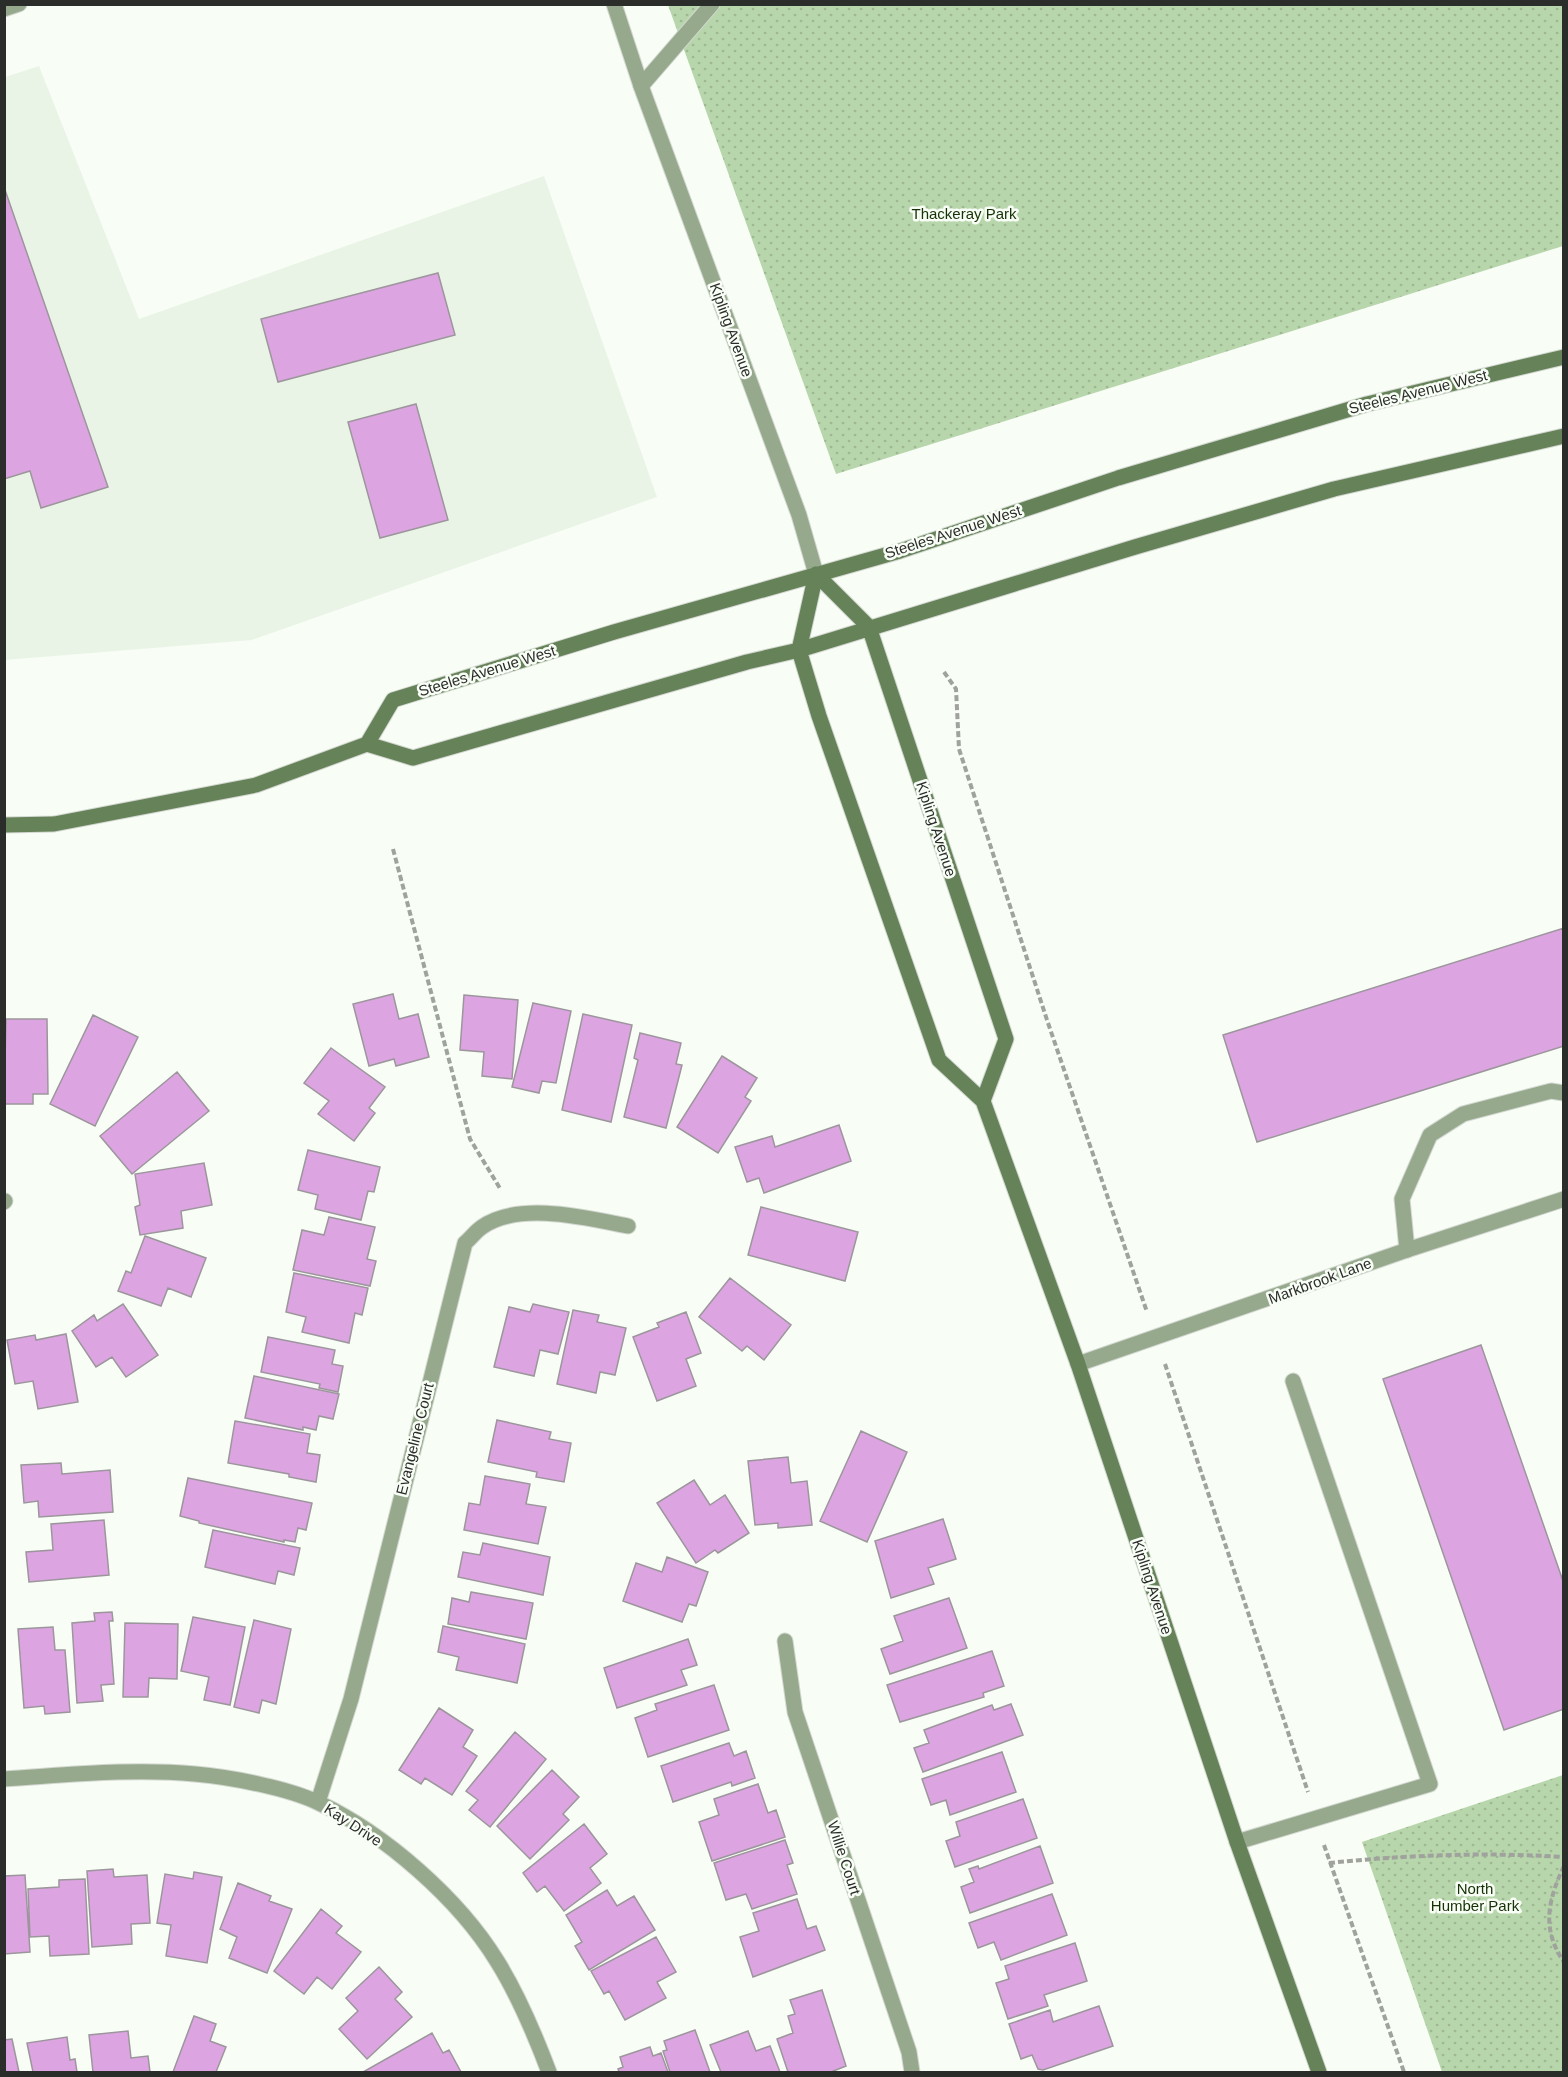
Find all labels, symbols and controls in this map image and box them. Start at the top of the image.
park label: Thackeray Park [911,205,1017,222]
street label: Kipling Avenue [707,280,756,379]
street label: Steeles Avenue West [1347,366,1490,417]
street label: Steeles Avenue West [883,501,1024,562]
street label: Steeles Avenue West [416,641,558,699]
street label: Kipling Avenue [913,779,960,879]
street label: Markbrook Lane [1266,1254,1374,1307]
street label: Evangeline Court [392,1380,437,1497]
street label: Kipling Avenue [1129,1537,1176,1637]
street label: Kay Drive [321,1800,385,1849]
street label: Willie Court [825,1819,865,1898]
park label: North Humber Park [1431,1880,1520,1914]

